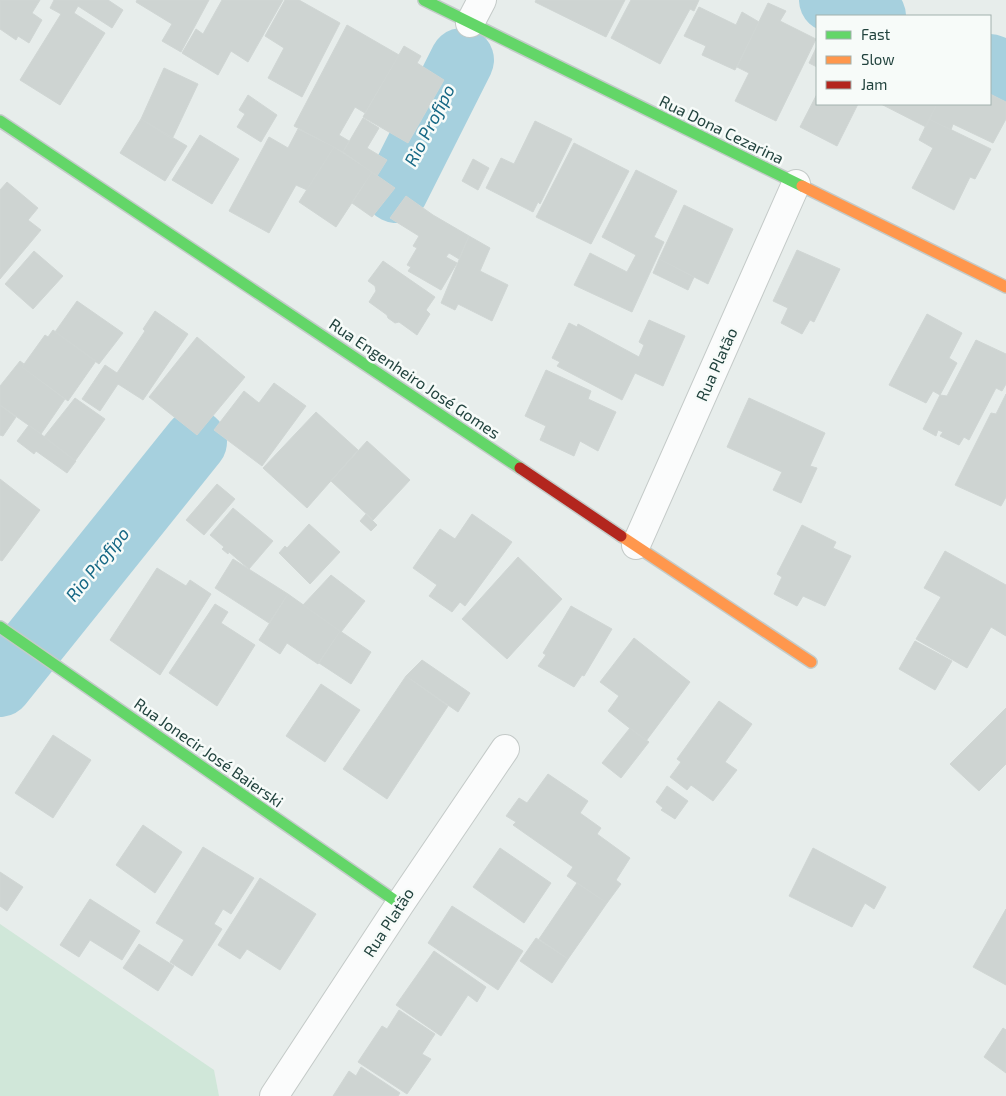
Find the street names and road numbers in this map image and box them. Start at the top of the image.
street label: Rua Dona Cezarina [657,91,787,167]
street label: Rua Engenheiro José Gomes [326,314,504,442]
street label: Rua Platão [691,324,741,404]
street label: Rua Jonecir José Baierski [131,693,287,811]
street label: Rua Platão [359,884,417,960]

